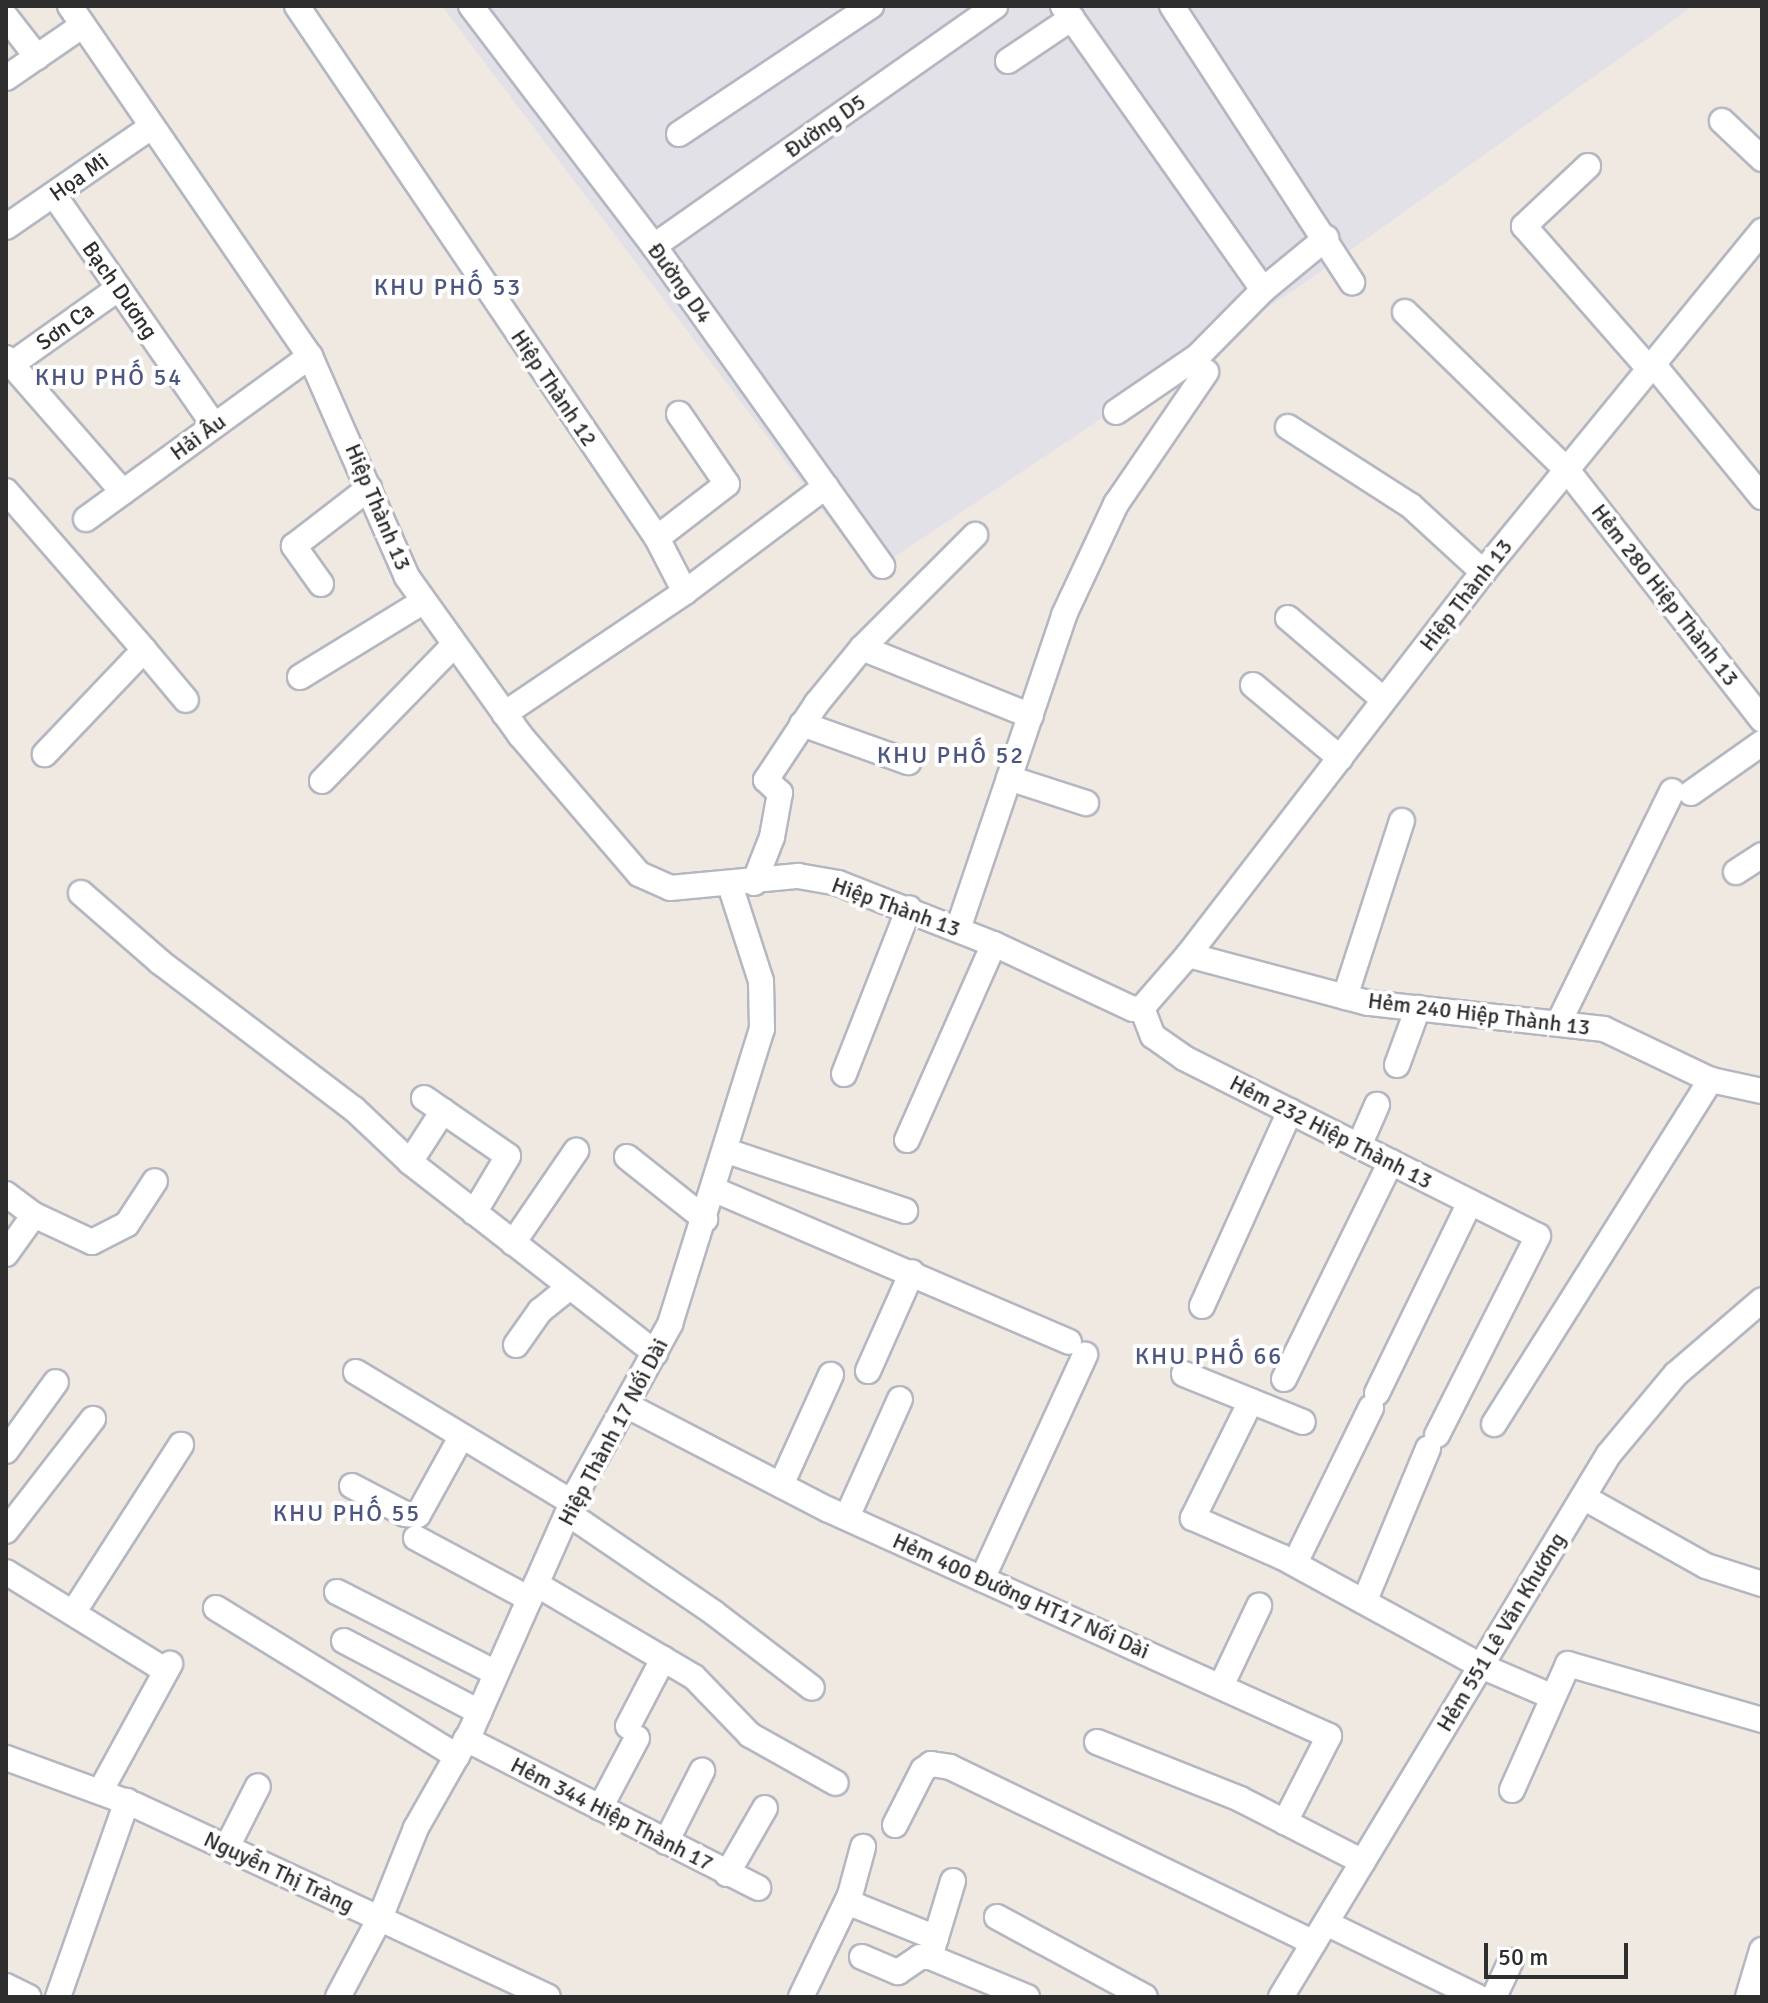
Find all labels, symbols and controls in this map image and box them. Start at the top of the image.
street label: Đường D5 [779,89,871,163]
street label: Họa Mi [44,147,114,207]
street label: Bạch Dương [77,236,163,344]
street label: Đường D4 [642,238,718,328]
district label: KHU PHỐ 53 [374,274,522,302]
street label: Sơn Ca [31,296,99,356]
street label: Hiệp Thành 12 [505,325,603,451]
district label: KHU PHỐ 54 [35,364,183,392]
street label: Hải Âu [165,408,231,466]
street label: Hiệp Thành 13 [340,440,416,574]
street label: Hẻm 280 Hiệp Thành 13 [1586,499,1744,691]
street label: Hiệp Thành 13 [1414,534,1518,656]
district label: KHU PHỐ 52 [877,742,1025,770]
street label: Hiệp Thành 13 [828,872,964,942]
street label: Hẻm 240 Hiệp Thành 13 [1366,987,1592,1041]
street label: Hẻm 232 Hiệp Thành 13 [1225,1069,1437,1195]
street label: Hiệp Thành 17 Nối Dài [552,1334,674,1530]
district label: KHU PHỐ 66 [1135,1343,1283,1371]
district label: KHU PHỐ 55 [273,1500,421,1528]
street label: Hẻm 400 Đường HT17 Nối Dài [889,1527,1153,1665]
street label: Hẻm 551 Lê Văn Khương [1431,1528,1571,1736]
street label: Hẻm 344 Hiệp Thành 17 [506,1751,718,1877]
street label: Nguyễn Thị Tràng [200,1826,358,1918]
scale bar [1488,1927,1632,1977]
text: 50 m [1498,1942,1548,1972]

